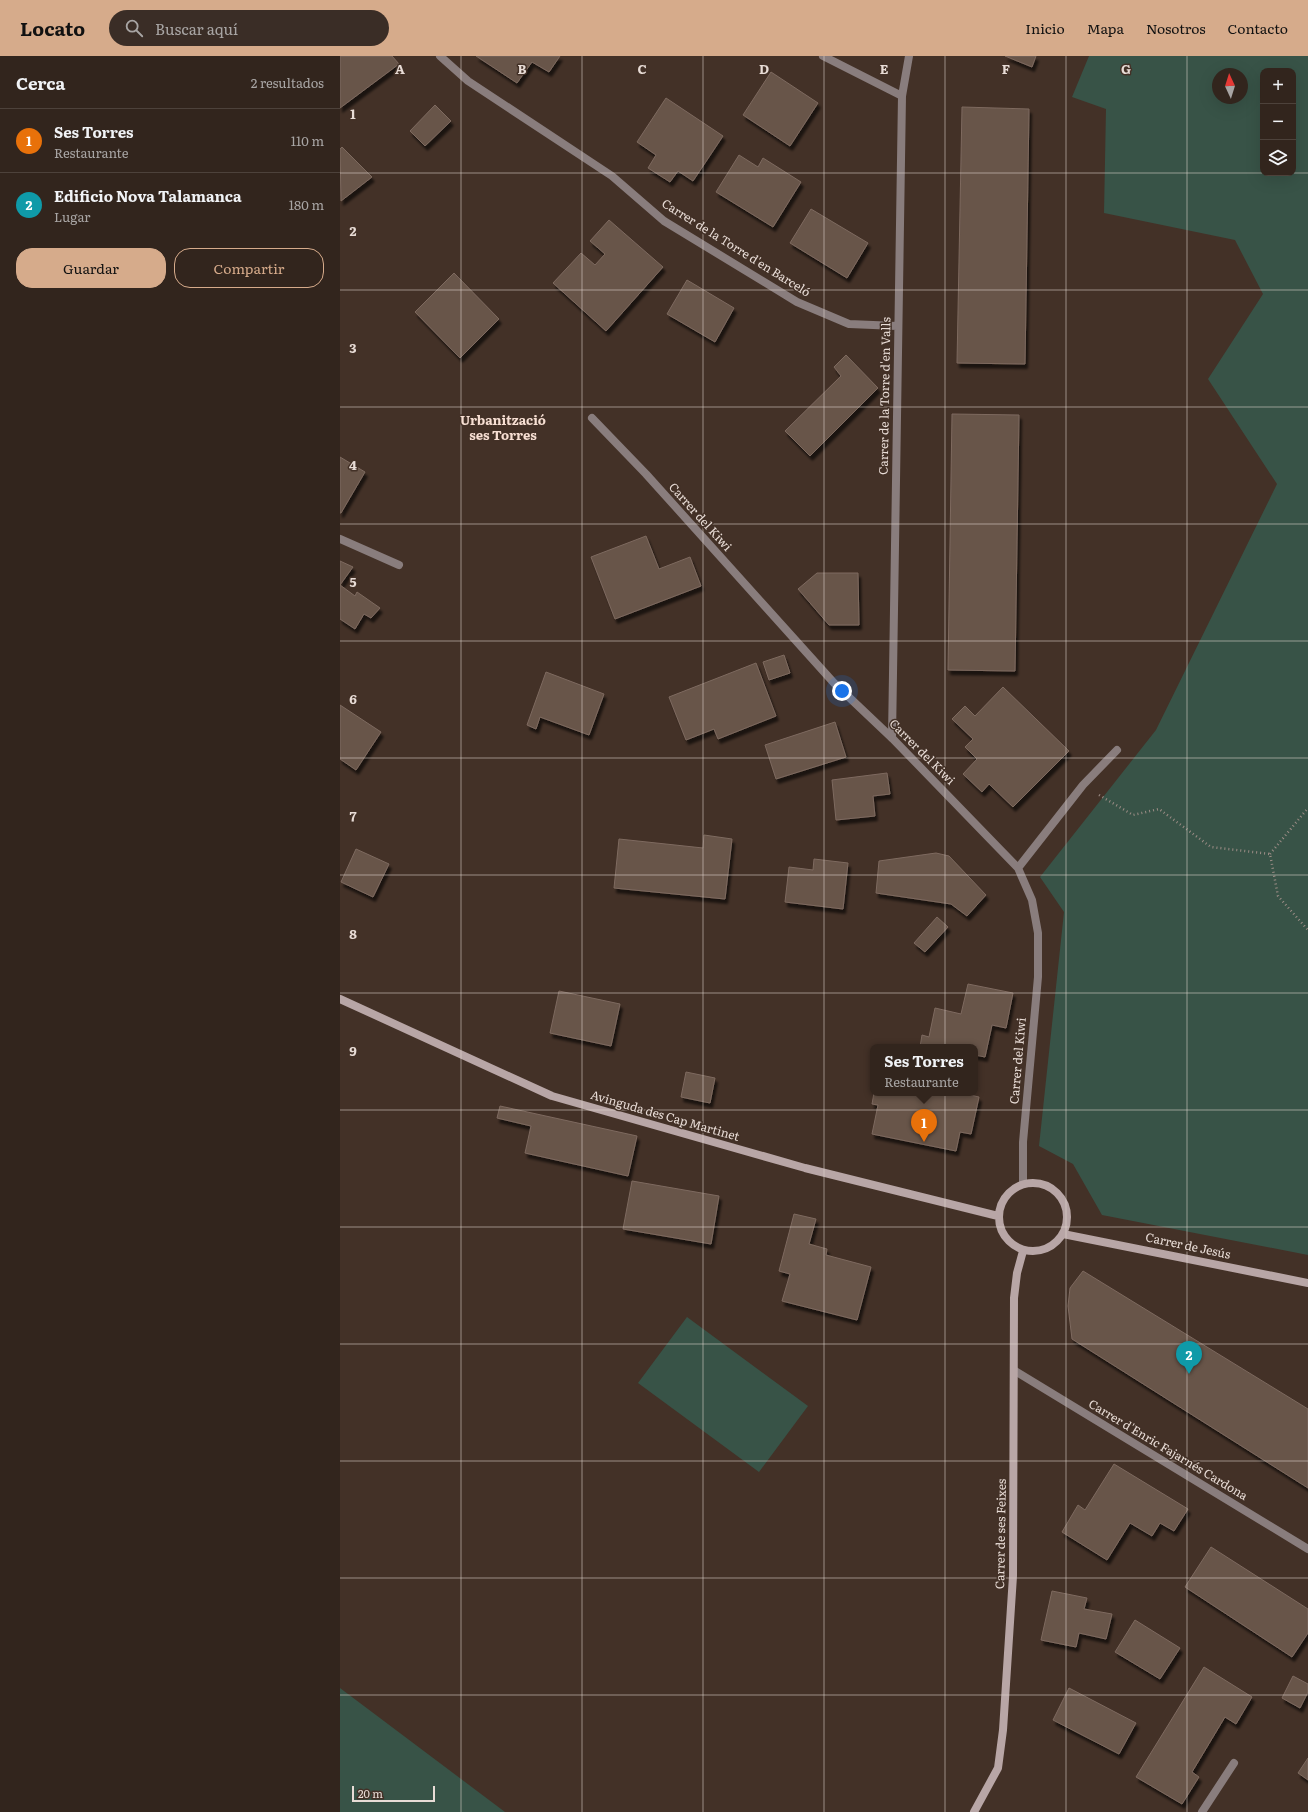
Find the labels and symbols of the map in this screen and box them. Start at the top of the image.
text: A [395,59,405,78]
text: B [518,59,527,78]
text: C [637,59,647,78]
text: D [759,59,769,78]
text: E [880,59,889,78]
text: F [1002,59,1010,78]
text: G [1121,59,1131,78]
north arrow [1212,68,1248,104]
text: 1 [350,104,356,123]
street label: Carrer de la Torre d'en Barceló [659,194,814,301]
text: 2 [350,221,357,240]
street label: Carrer de la Torre d'en Valls [874,316,894,475]
text: 3 [349,338,357,357]
district label: Urbanització ses Torres [460,410,546,444]
text: 4 [349,455,357,474]
street label: Carrer del Kiwi [665,478,736,555]
text: 5 [349,572,357,591]
your location [832,681,852,701]
text: 6 [349,689,357,708]
street label: Carrer del Kiwi [886,714,960,788]
text: 7 [349,806,357,825]
text: 8 [349,924,357,943]
street label: Carrer del Kiwi [1004,1017,1030,1105]
text: 9 [349,1041,357,1060]
street label: Avinguda des Cap Martinet [589,1085,742,1145]
pin: 1 [911,1109,937,1142]
street label: Carrer de Jesús [1144,1227,1233,1263]
pin: 2 [1176,1341,1202,1374]
street label: Carrer d'Enric Fajarnés Cardona [1085,1394,1252,1504]
street label: Carrer de ses Feixes [990,1478,1010,1589]
scale bar [352,1784,435,1803]

